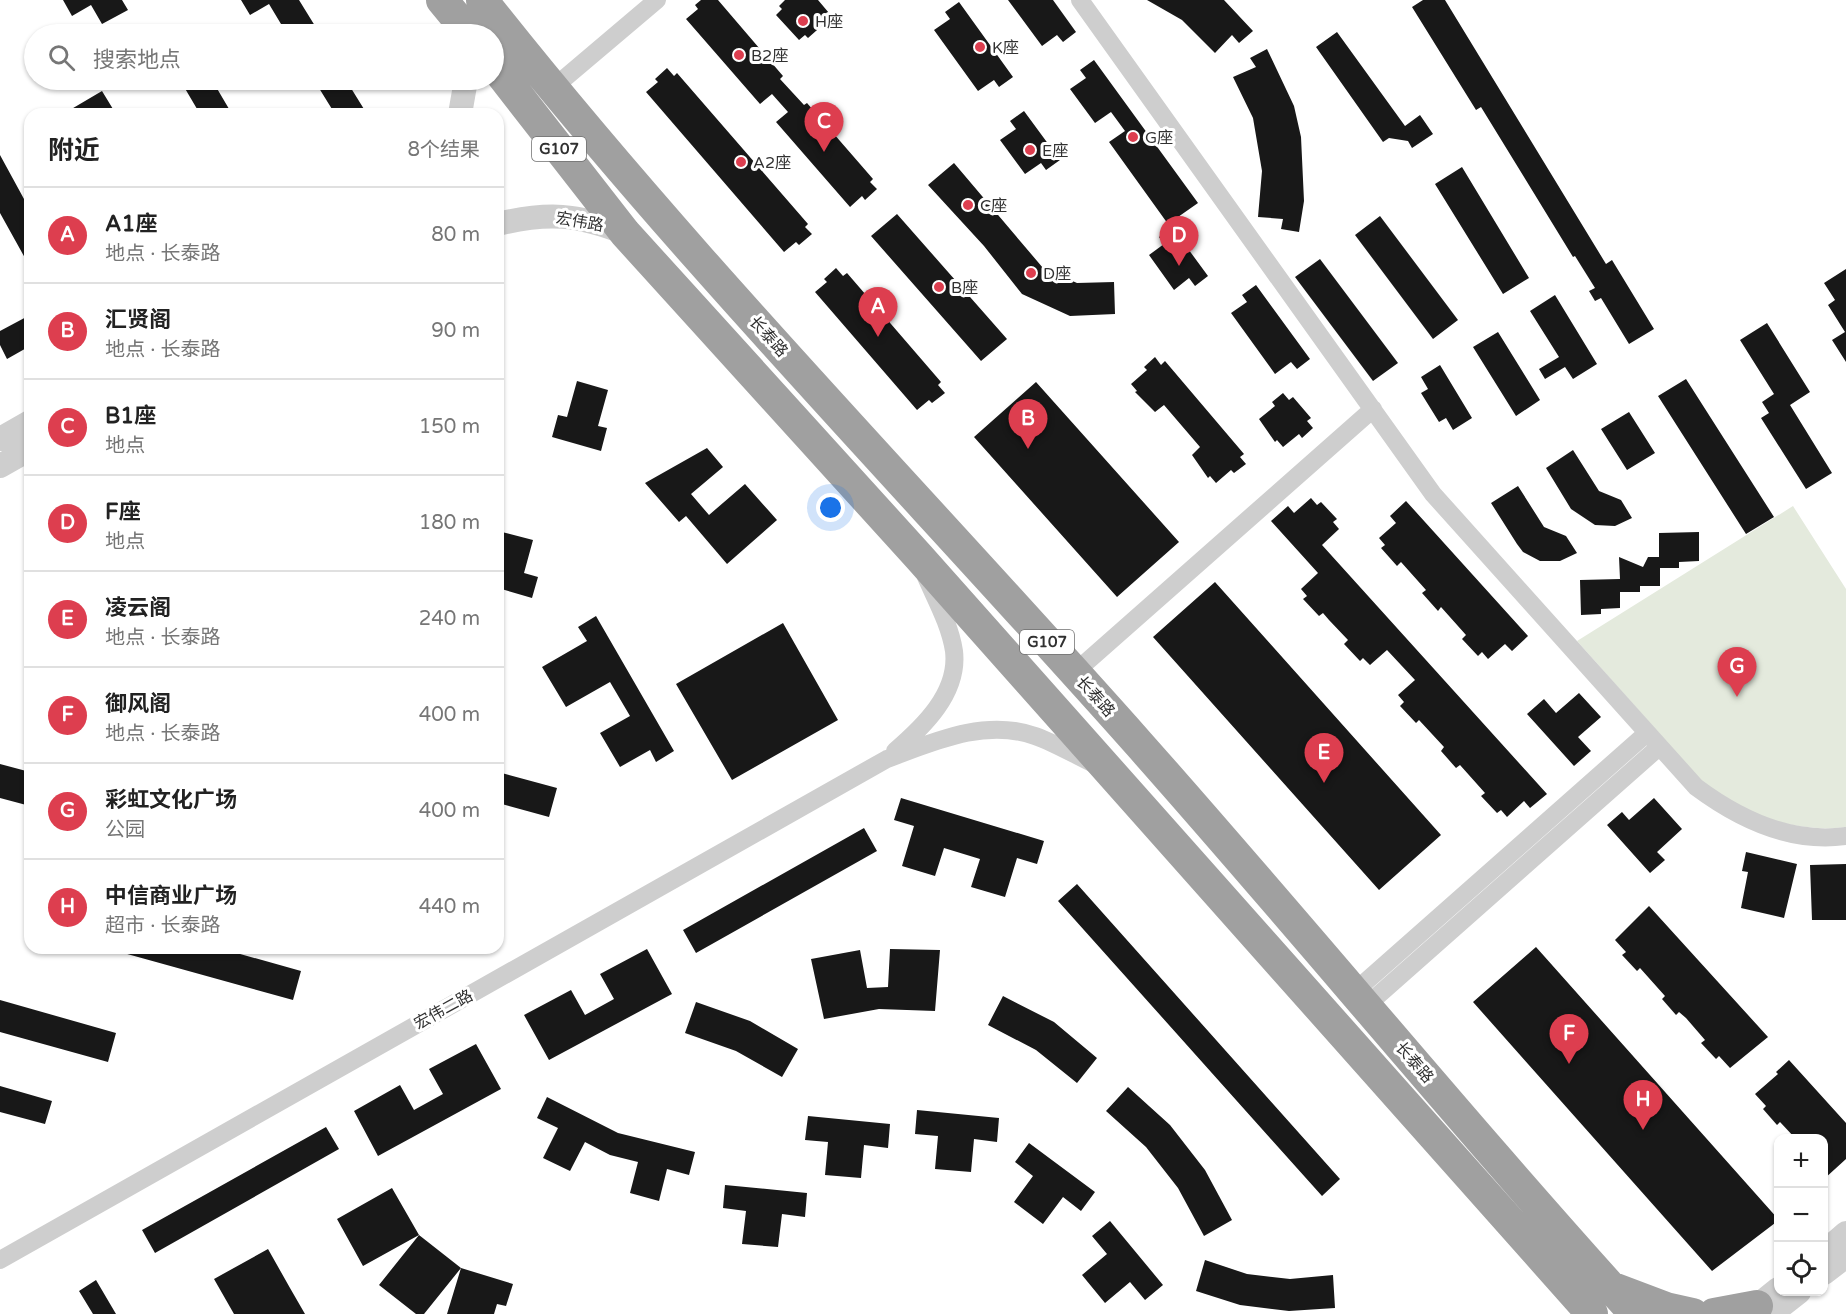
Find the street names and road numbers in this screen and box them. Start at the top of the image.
road number: G107 [532,137,586,161]
street label: 宏伟路 [554,208,605,236]
street label: 长泰路 [745,312,792,361]
road number: G107 [1020,630,1074,654]
street label: 长泰路 [1072,672,1119,721]
street label: 宏伟二路 [411,986,476,1034]
street label: 长泰路 [1391,1038,1438,1087]

